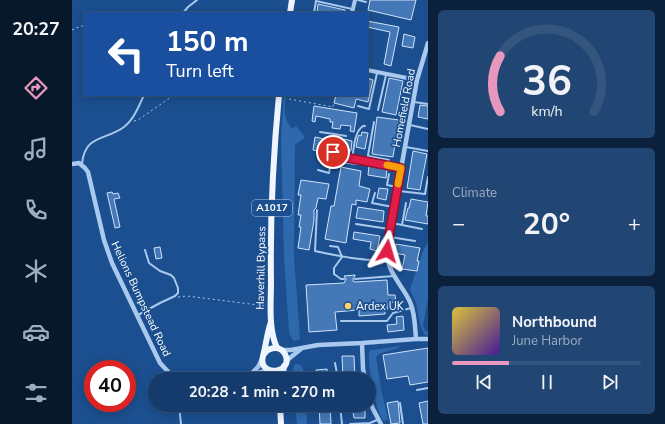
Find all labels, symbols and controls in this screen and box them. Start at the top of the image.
text: 20:27 [12,17,60,41]
text: 150 m [166,23,249,61]
icon: left [100,28,152,80]
text: 36 [522,53,571,110]
text: Turn left [166,59,234,83]
street label: Homefield Road [389,67,419,149]
icon: directions [22,74,50,102]
text: km/h [531,102,562,121]
icon: music [22,135,50,163]
pin [316,135,350,169]
icon: arrive [322,141,344,163]
text: Climate [452,184,497,202]
icon: phone [22,196,50,224]
road number: A1017 [252,200,292,216]
text: 20° [523,204,570,245]
text: − [452,209,465,239]
text: + [628,209,641,239]
street label: Haverhill Bypass [253,226,269,310]
position arrow [366,230,408,272]
street label: Helions Bumpstead Road [108,239,174,359]
icon: climate [22,257,50,285]
place label: Ardex UK [356,299,405,314]
marker: Ardex UK [343,301,353,311]
text: Northbound [512,312,597,332]
icon: car [22,318,50,346]
text: June Harbor [512,332,582,350]
speed limit sign: 40 [84,360,136,412]
icon: previous [473,371,495,393]
icon: pause [536,371,558,393]
icon: next [599,371,621,393]
icon: filters [22,379,50,407]
text: 20:28 · 1 min · 270 m [189,382,335,402]

